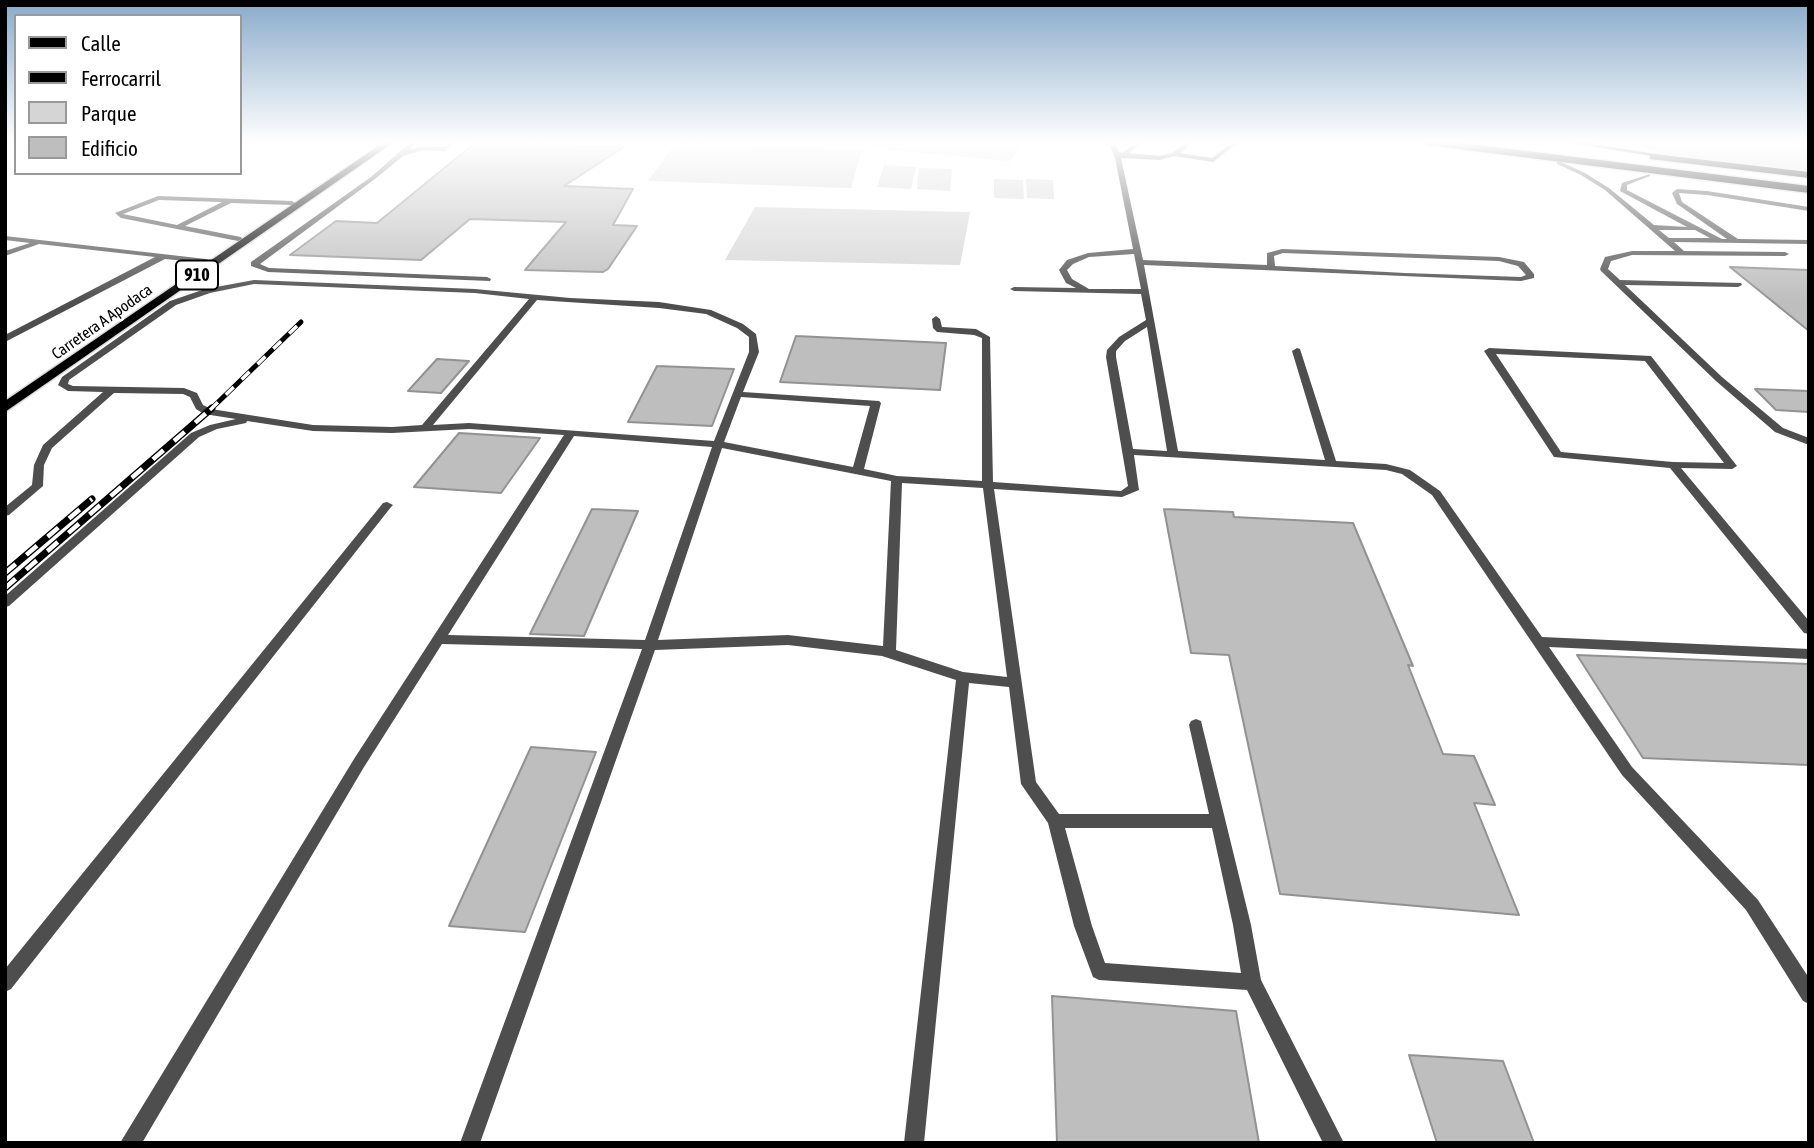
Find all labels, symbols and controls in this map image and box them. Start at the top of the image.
legend [14,14,242,175]
text: Calle [81,31,121,55]
text: Ferrocarril [81,66,161,90]
text: Parque [81,101,136,125]
text: Edificio [81,136,138,160]
road number: 910 [176,260,218,290]
street label: Carretera A Apodaca [48,280,156,364]

